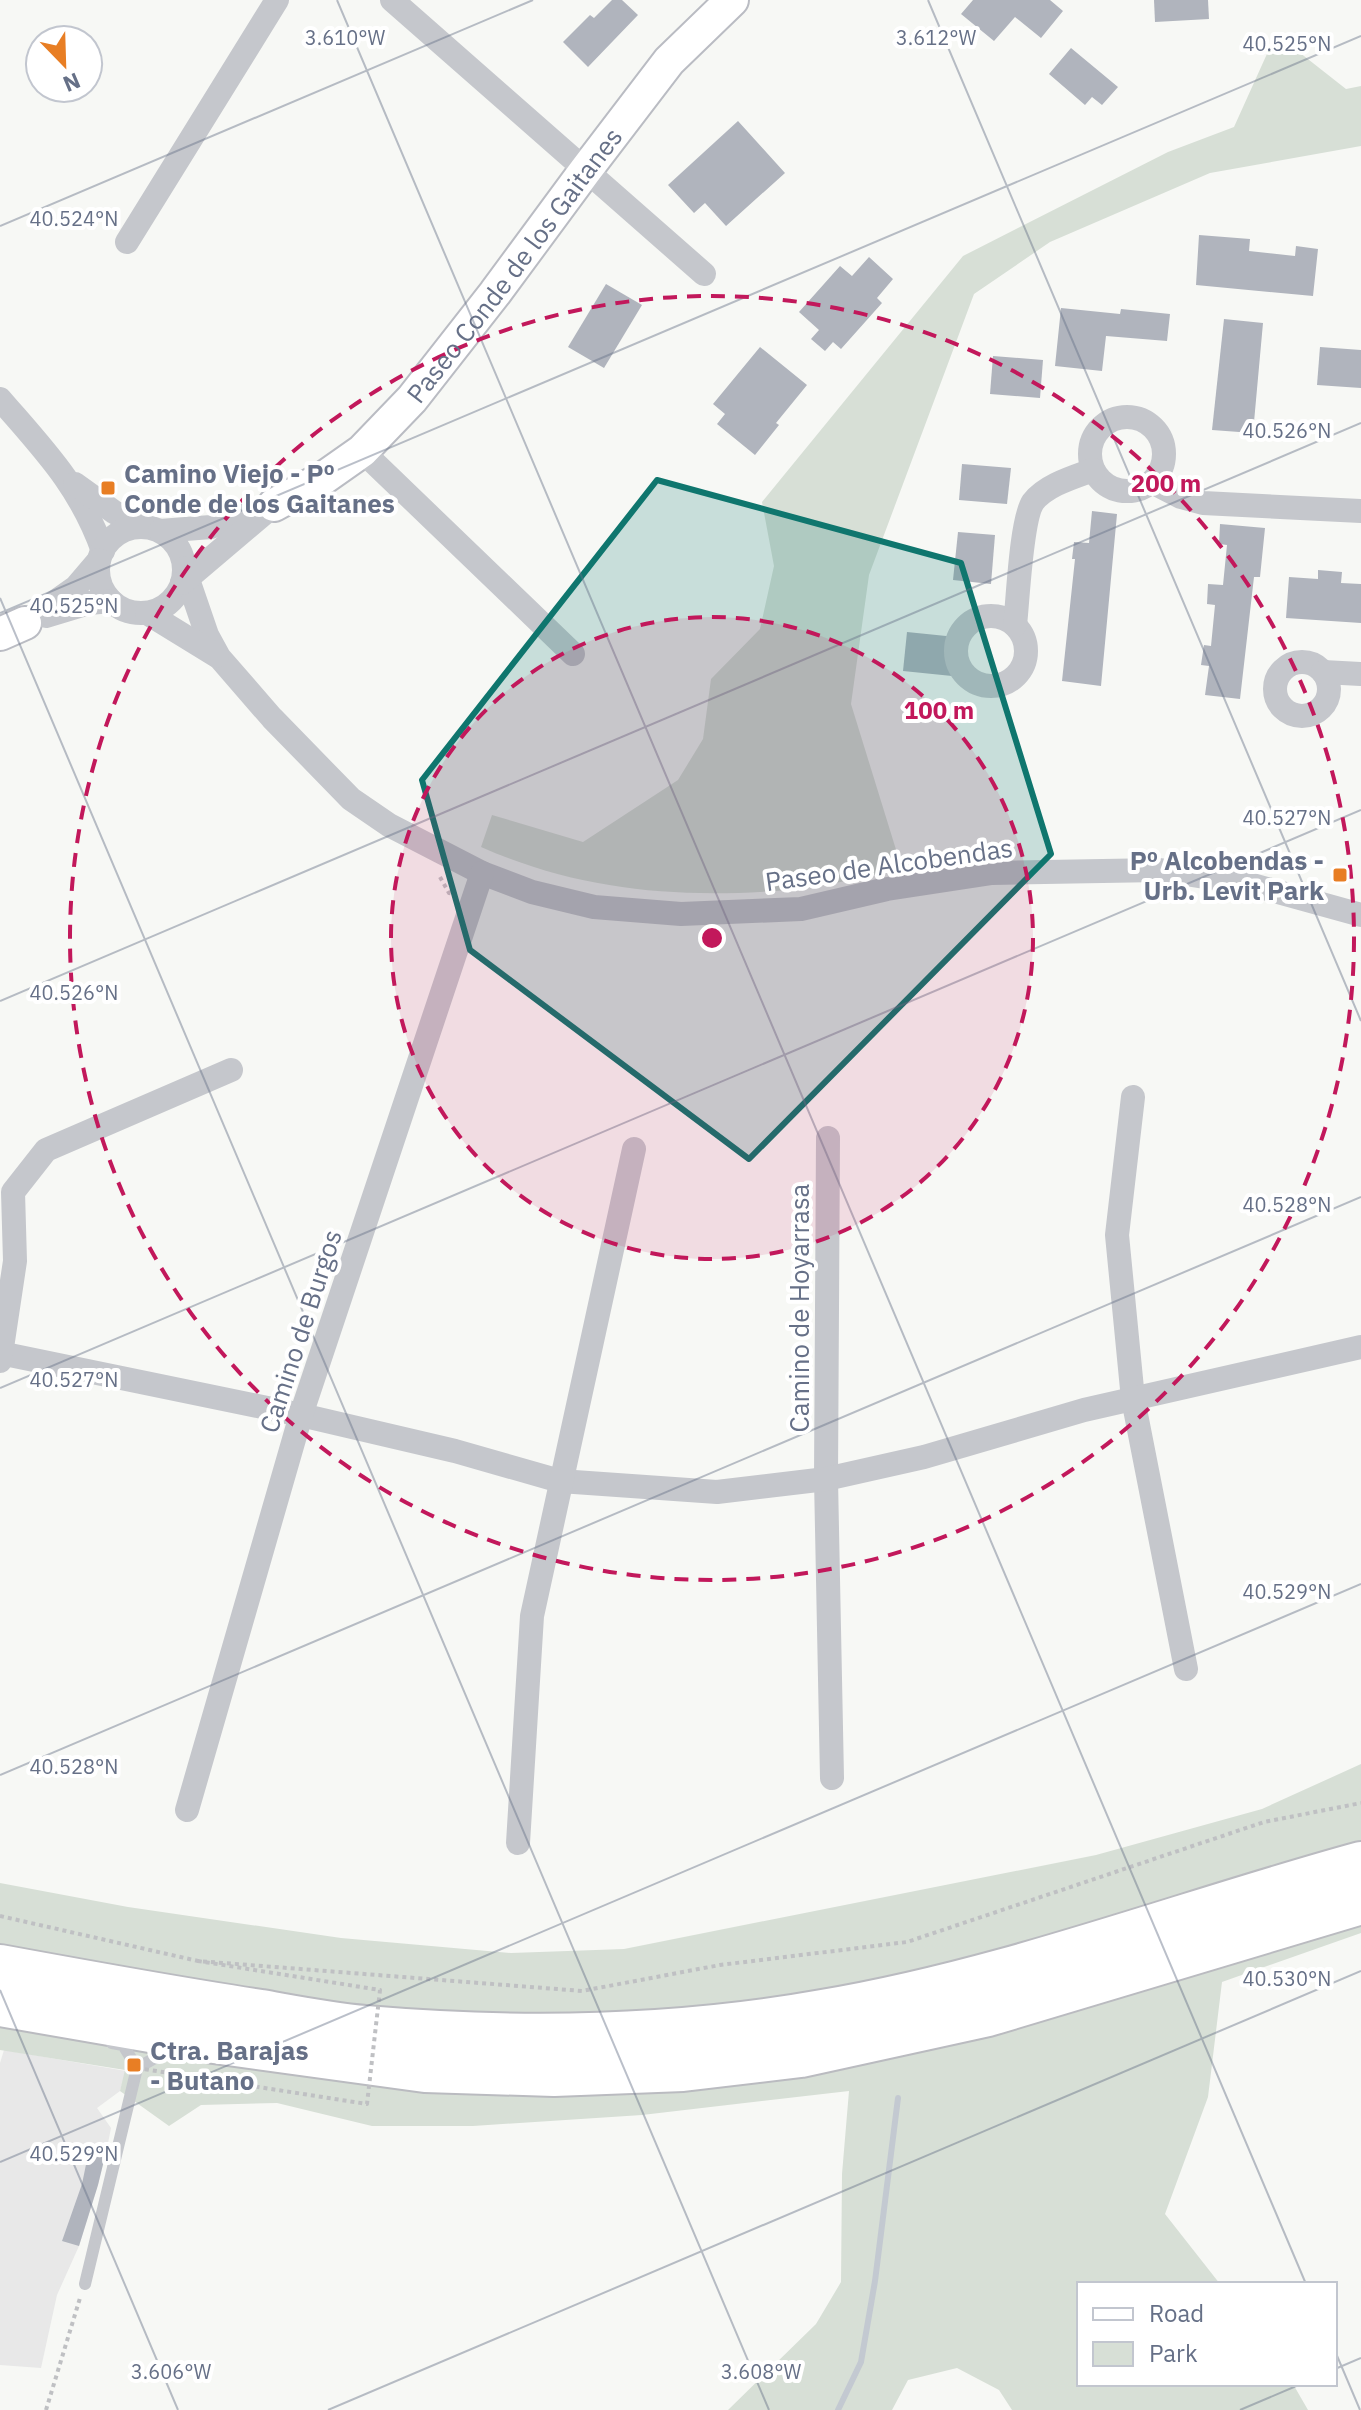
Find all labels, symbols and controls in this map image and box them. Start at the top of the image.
north arrow [24,24,104,104]
text: 3.610°W [305,24,385,51]
text: 3.612°W [896,24,976,51]
text: 40.525°N [1243,30,1331,57]
text: N [59,66,85,99]
street label: Paseo Conde de los Gaitanes [399,120,629,410]
text: 40.524°N [30,205,118,232]
text: 40.526°N [1243,417,1331,444]
place label: Camino Viejo - Pº Conde de los Gaitanes [124,456,395,520]
text: 200 m [1131,467,1201,499]
marker: Camino Viejo - Pº Conde de los Gaitanes [99,479,117,497]
text: 40.525°N [30,592,118,619]
text: 100 m [904,694,974,726]
text: 40.527°N [1243,804,1331,831]
street label: Paseo de Alcobendas [763,830,1015,898]
place label: Pº Alcobendas - Urb. Levit Park [1130,843,1324,907]
marker: Pº Alcobendas - Urb. Levit Park [1331,866,1349,884]
centre of rings [698,924,726,952]
text: 40.526°N [30,979,118,1006]
street label: Camino de Hoyarrasa [782,1183,816,1432]
text: 40.528°N [1243,1191,1331,1218]
street label: Camino de Burgos [251,1225,349,1437]
text: 40.527°N [30,1366,118,1393]
text: 40.529°N [1243,1578,1331,1605]
text: 40.528°N [30,1753,118,1780]
text: 40.530°N [1243,1965,1331,1992]
place label: Ctra. Barajas - Butano [150,2033,309,2097]
marker: Ctra. Barajas - Butano [125,2056,143,2074]
text: 40.529°N [30,2140,118,2167]
legend [1077,2282,1337,2386]
text: Road [1149,2297,1204,2329]
text: Park [1149,2337,1198,2369]
text: 3.606°W [131,2358,211,2385]
text: 3.608°W [721,2358,801,2385]

